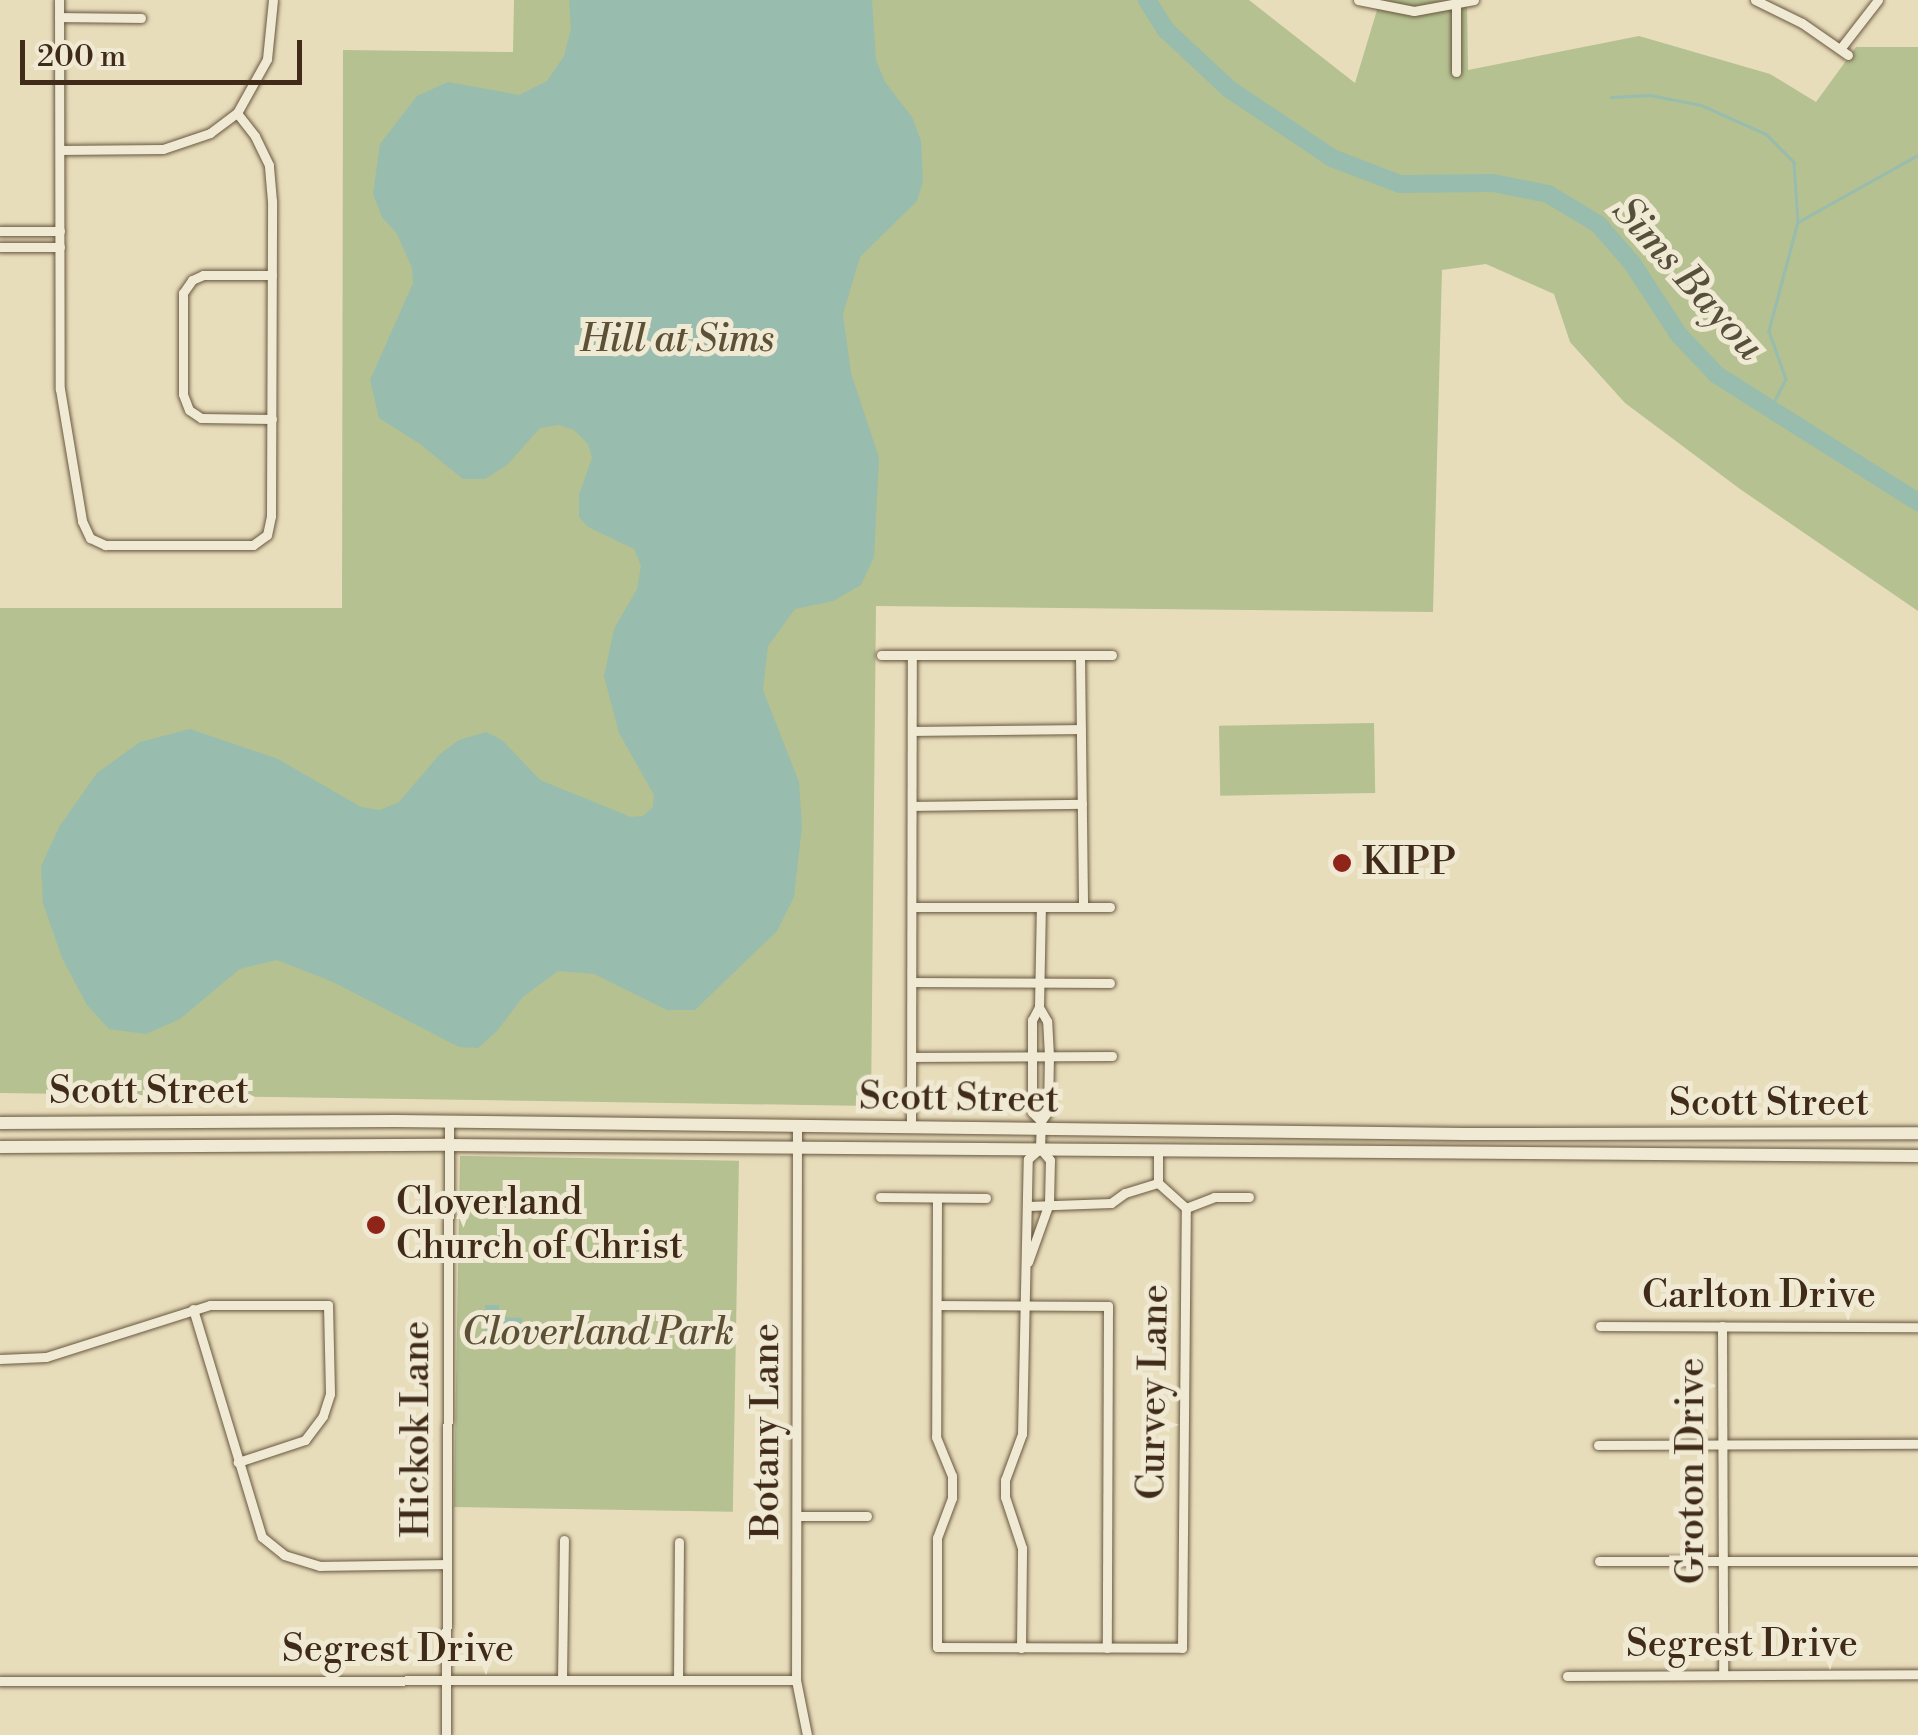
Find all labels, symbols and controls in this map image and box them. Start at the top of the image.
scale bar [25,20,308,82]
text: 200 m [37,38,126,76]
water label: Sims Bayou [1602,187,1774,371]
park label: Hill at Sims [580,317,774,363]
place label: KIPP [1362,840,1456,886]
marker: KIPP [1331,852,1353,874]
street label: Scott Street [49,1069,249,1115]
street label: Scott Street [859,1074,1059,1124]
street label: Scott Street [1669,1081,1869,1127]
place label: Cloverland Church of Christ [396,1180,683,1270]
marker: Cloverland Church of Christ [365,1214,387,1236]
street label: Carlton Drive [1642,1273,1876,1319]
street label: Curvey Lane [1129,1284,1179,1500]
park label: Cloverland Park [462,1310,734,1356]
street label: Hickok Lane [394,1321,440,1537]
street label: Botany Lane [744,1323,790,1539]
street label: Groton Drive [1669,1358,1715,1584]
street label: Segrest Drive [1626,1622,1858,1668]
street label: Segrest Drive [282,1627,514,1673]

